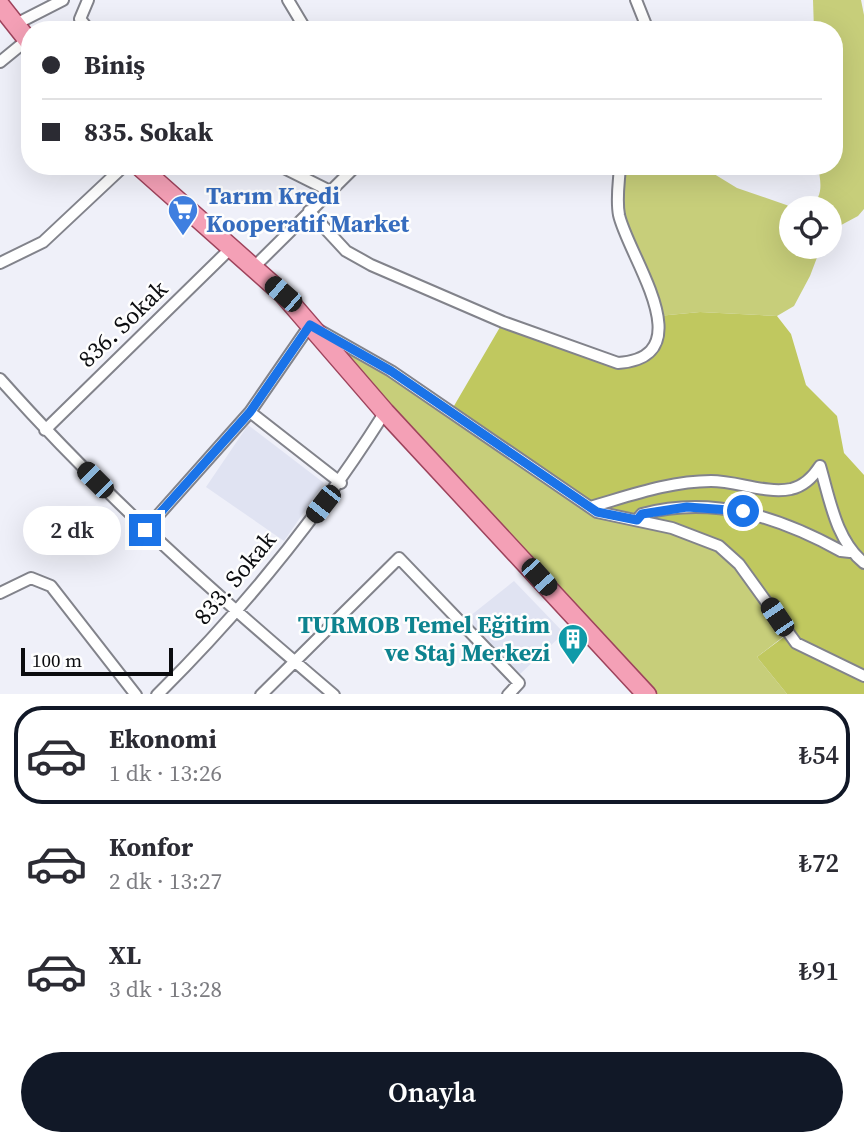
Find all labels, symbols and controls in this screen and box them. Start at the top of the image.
text: Biniş [84,47,145,83]
text: 835. Sokak [84,114,213,150]
place label: Tarım Kredi Kooperatif Market [206,179,409,240]
supermarket icon: Tarım Kredi Kooperatif Market [166,193,200,237]
map controls [779,196,842,259]
button: locate [779,196,842,259]
street label: 836. Sokak [71,272,175,375]
car [261,272,306,316]
car [73,458,118,502]
car [302,481,345,527]
route start [727,495,759,527]
callout: 2 dk [23,505,120,554]
text: 2 dk [50,514,94,546]
route end [129,514,161,546]
street label: 833. Sokak [186,523,284,631]
car [518,554,561,600]
car [757,594,798,640]
place label: TURMOB Temel Eğitim ve Staj Merkezi [298,608,550,669]
building icon: TURMOB Temel Eğitim ve Staj Merkezi [556,622,590,666]
scale bar [21,646,173,677]
text: 100 m [32,647,82,673]
text: Ekonomi [109,721,217,757]
icon: car [25,724,88,787]
text: ₺54 [798,737,839,773]
text: 1 dk · 13:26 [109,757,222,789]
text: Konfor [109,829,193,865]
icon: car [25,832,88,895]
text: ₺72 [798,845,839,881]
text: 2 dk · 13:27 [109,865,222,897]
text: XL [109,937,141,973]
icon: car [25,940,88,1003]
text: ₺91 [798,953,839,989]
text: 3 dk · 13:28 [109,973,222,1005]
button: Onayla [21,1052,843,1132]

